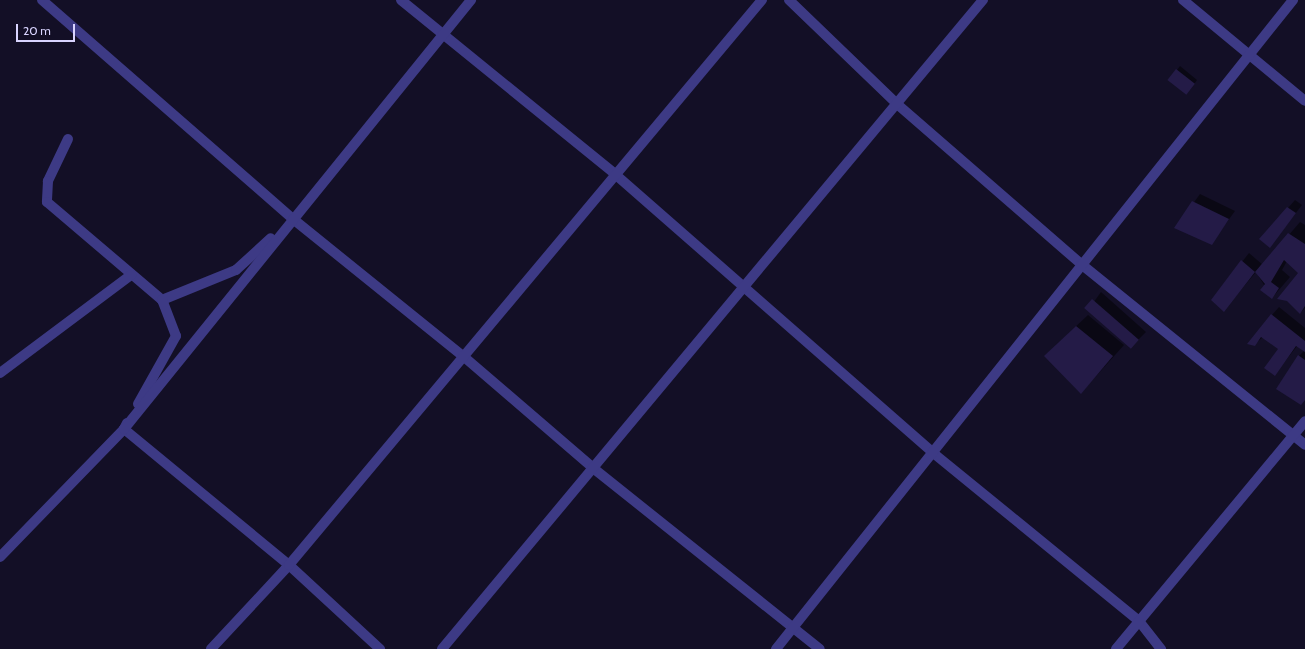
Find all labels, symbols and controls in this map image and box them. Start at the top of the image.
scale bar [18,16,77,42]
text: 20 m [23,23,51,38]

